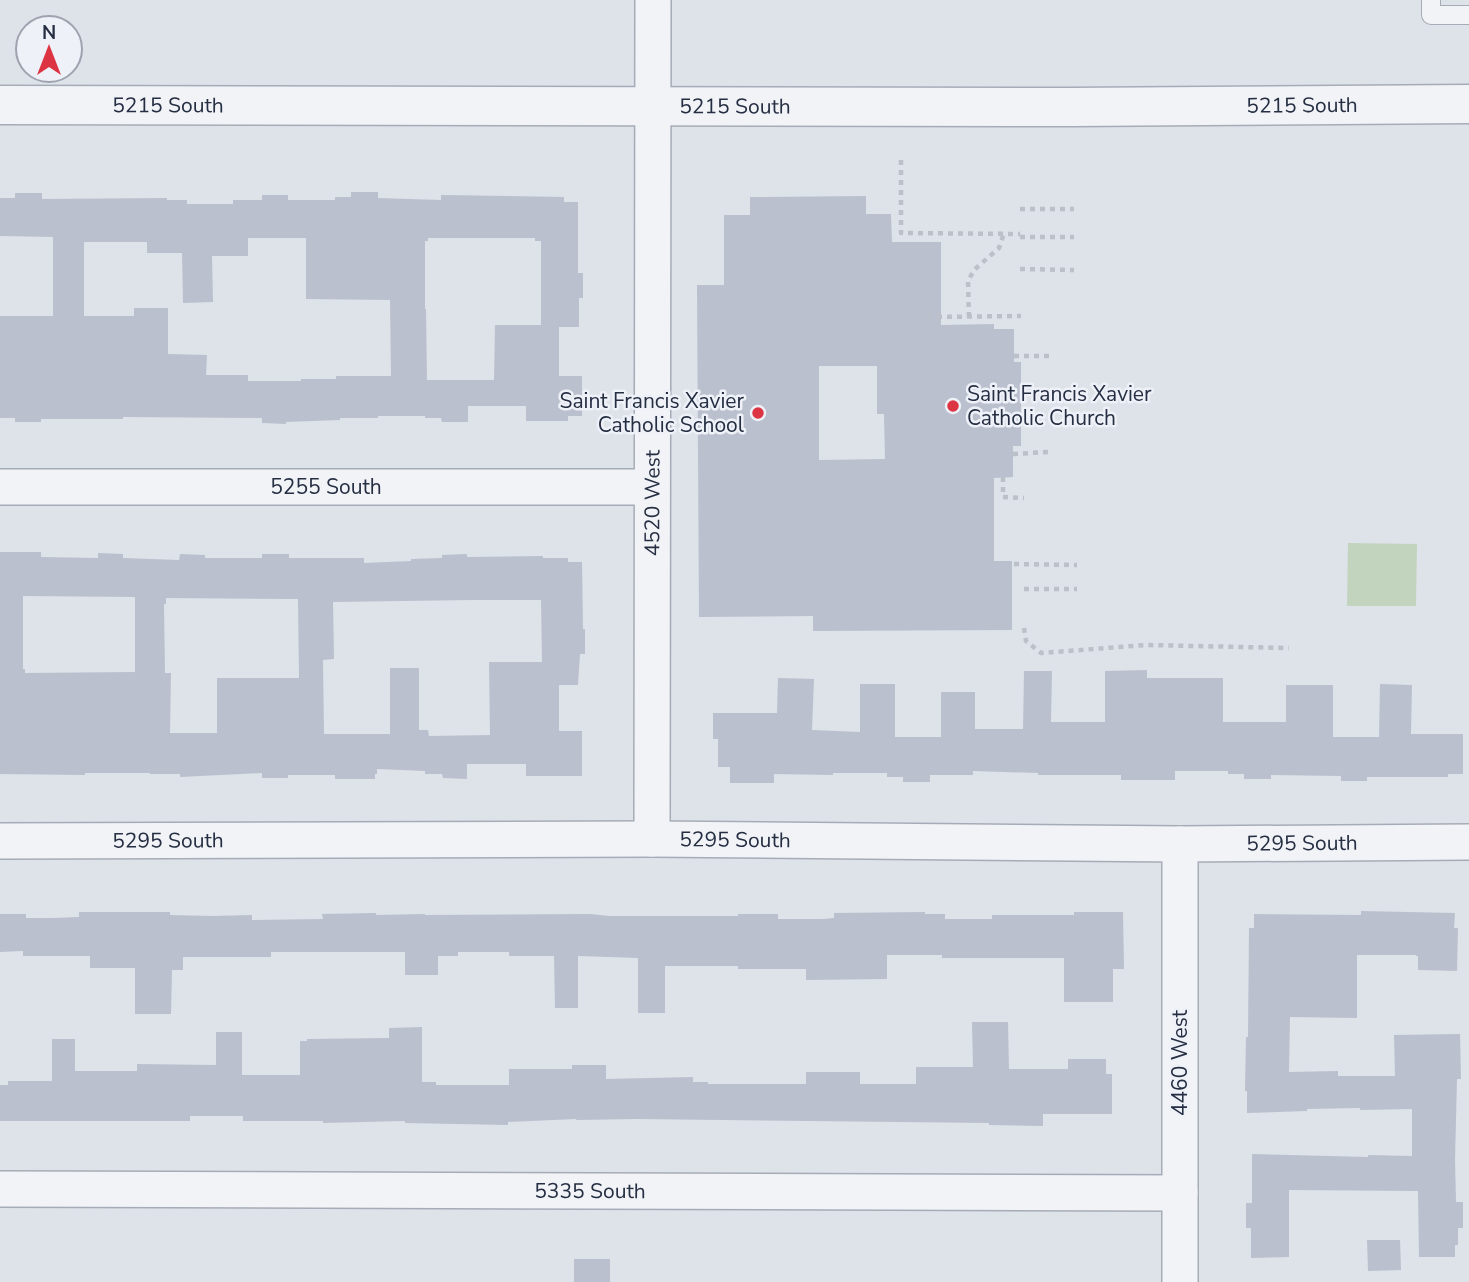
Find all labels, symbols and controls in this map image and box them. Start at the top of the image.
north arrow [14,14,84,84]
text: N [42,20,56,46]
street label: 5215 South [112,91,224,119]
street label: 5215 South [1246,91,1358,120]
street label: 5215 South [679,92,791,120]
place label: Saint Francis Xavier Catholic Church [967,380,1152,432]
place label: Saint Francis Xavier Catholic School [559,387,745,439]
marker: Saint Francis Xavier Catholic Church [945,398,961,414]
marker: Saint Francis Xavier Catholic School [750,405,766,421]
street label: 4520 West [638,449,666,556]
street label: 5255 South [270,473,382,501]
street label: 5295 South [679,825,791,854]
street label: 5295 South [112,826,224,855]
street label: 5295 South [1246,829,1358,858]
street label: 4460 West [1166,1009,1194,1116]
street label: 5335 South [534,1177,646,1205]

